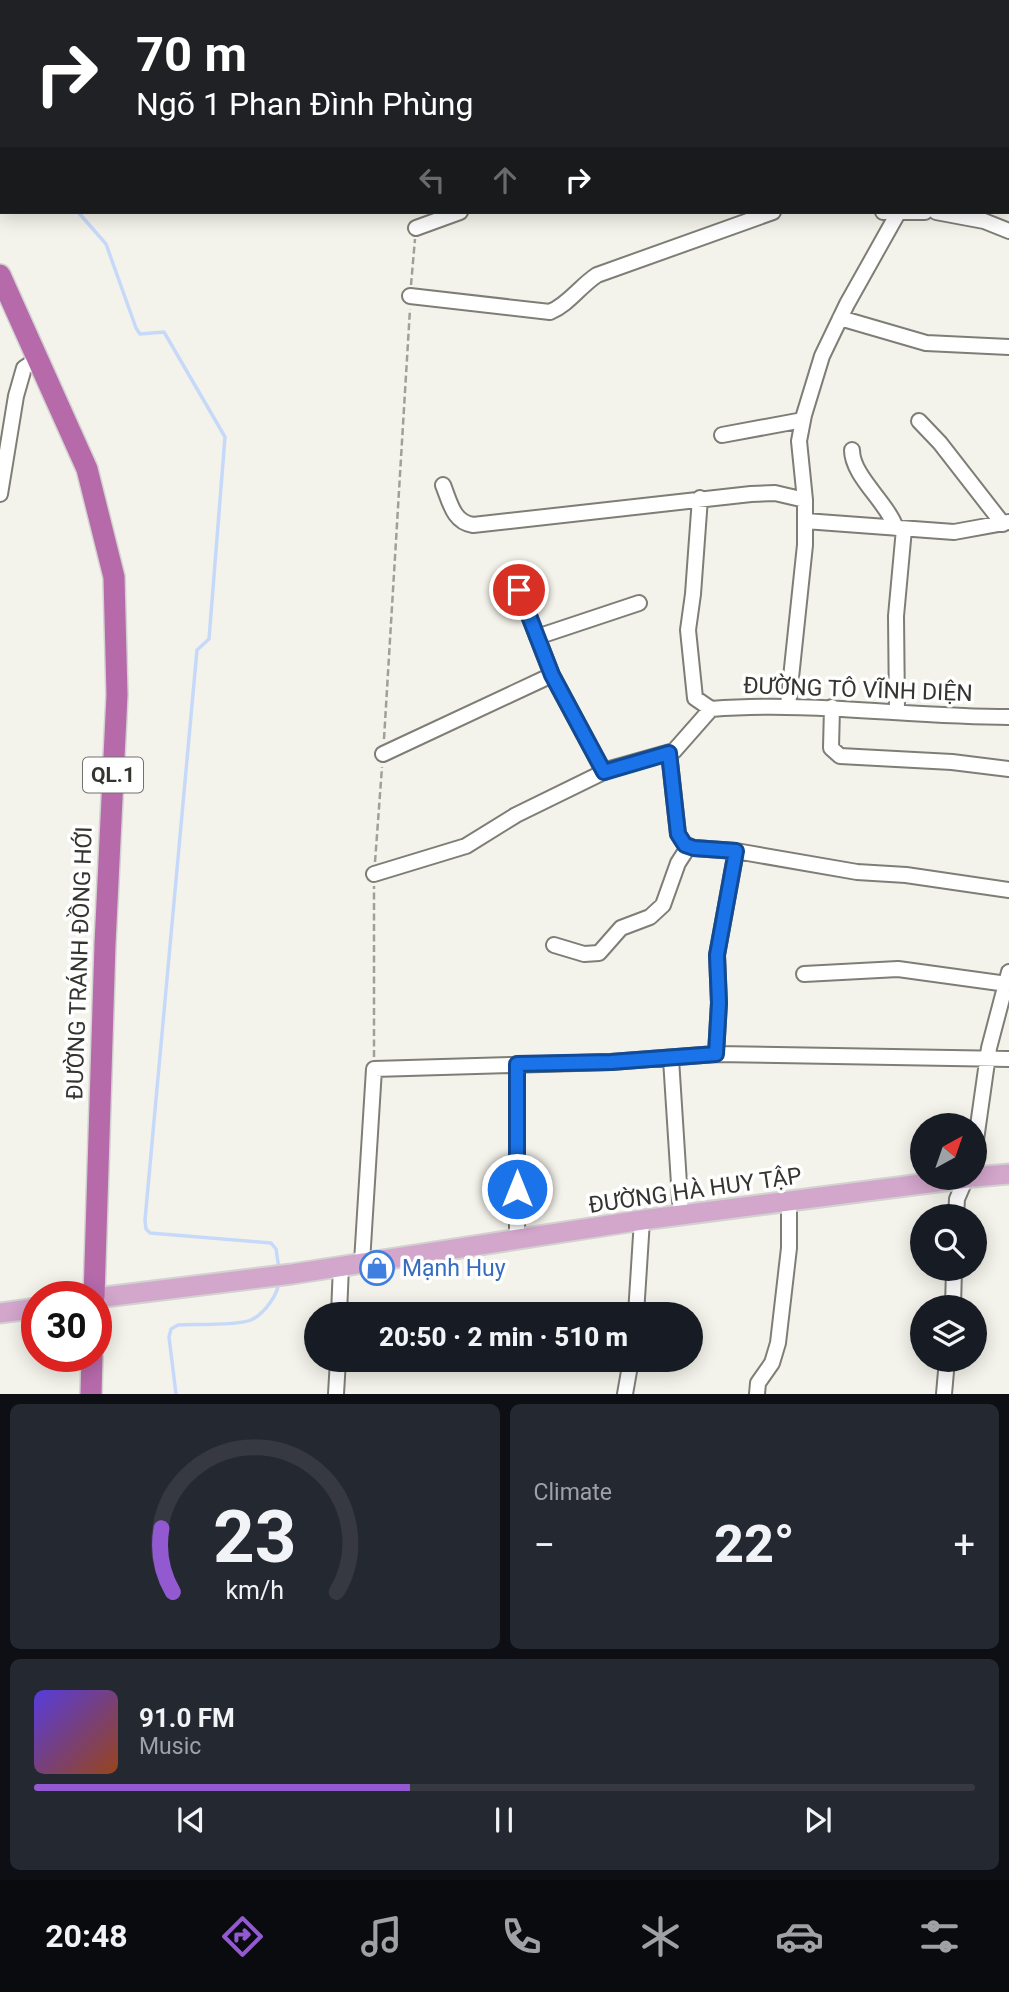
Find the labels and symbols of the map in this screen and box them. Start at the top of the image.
pin [489,560,549,620]
street label: ĐƯỜNG TÔ VĨNH DIỆN [743,671,973,707]
road number: QL.1 [83,758,143,792]
street label: ĐƯỜNG TRÁNH ĐỒNG HỚI [58,826,98,1100]
north arrow [910,1113,987,1190]
position arrow [480,1152,554,1226]
street label: ĐƯỜNG HÀ HUY TẬP [587,1161,803,1219]
shop icon: Mạnh Huy [358,1249,396,1287]
place label: Mạnh Huy [402,1255,506,1282]
speed limit sign: 30 [21,1281,112,1372]

